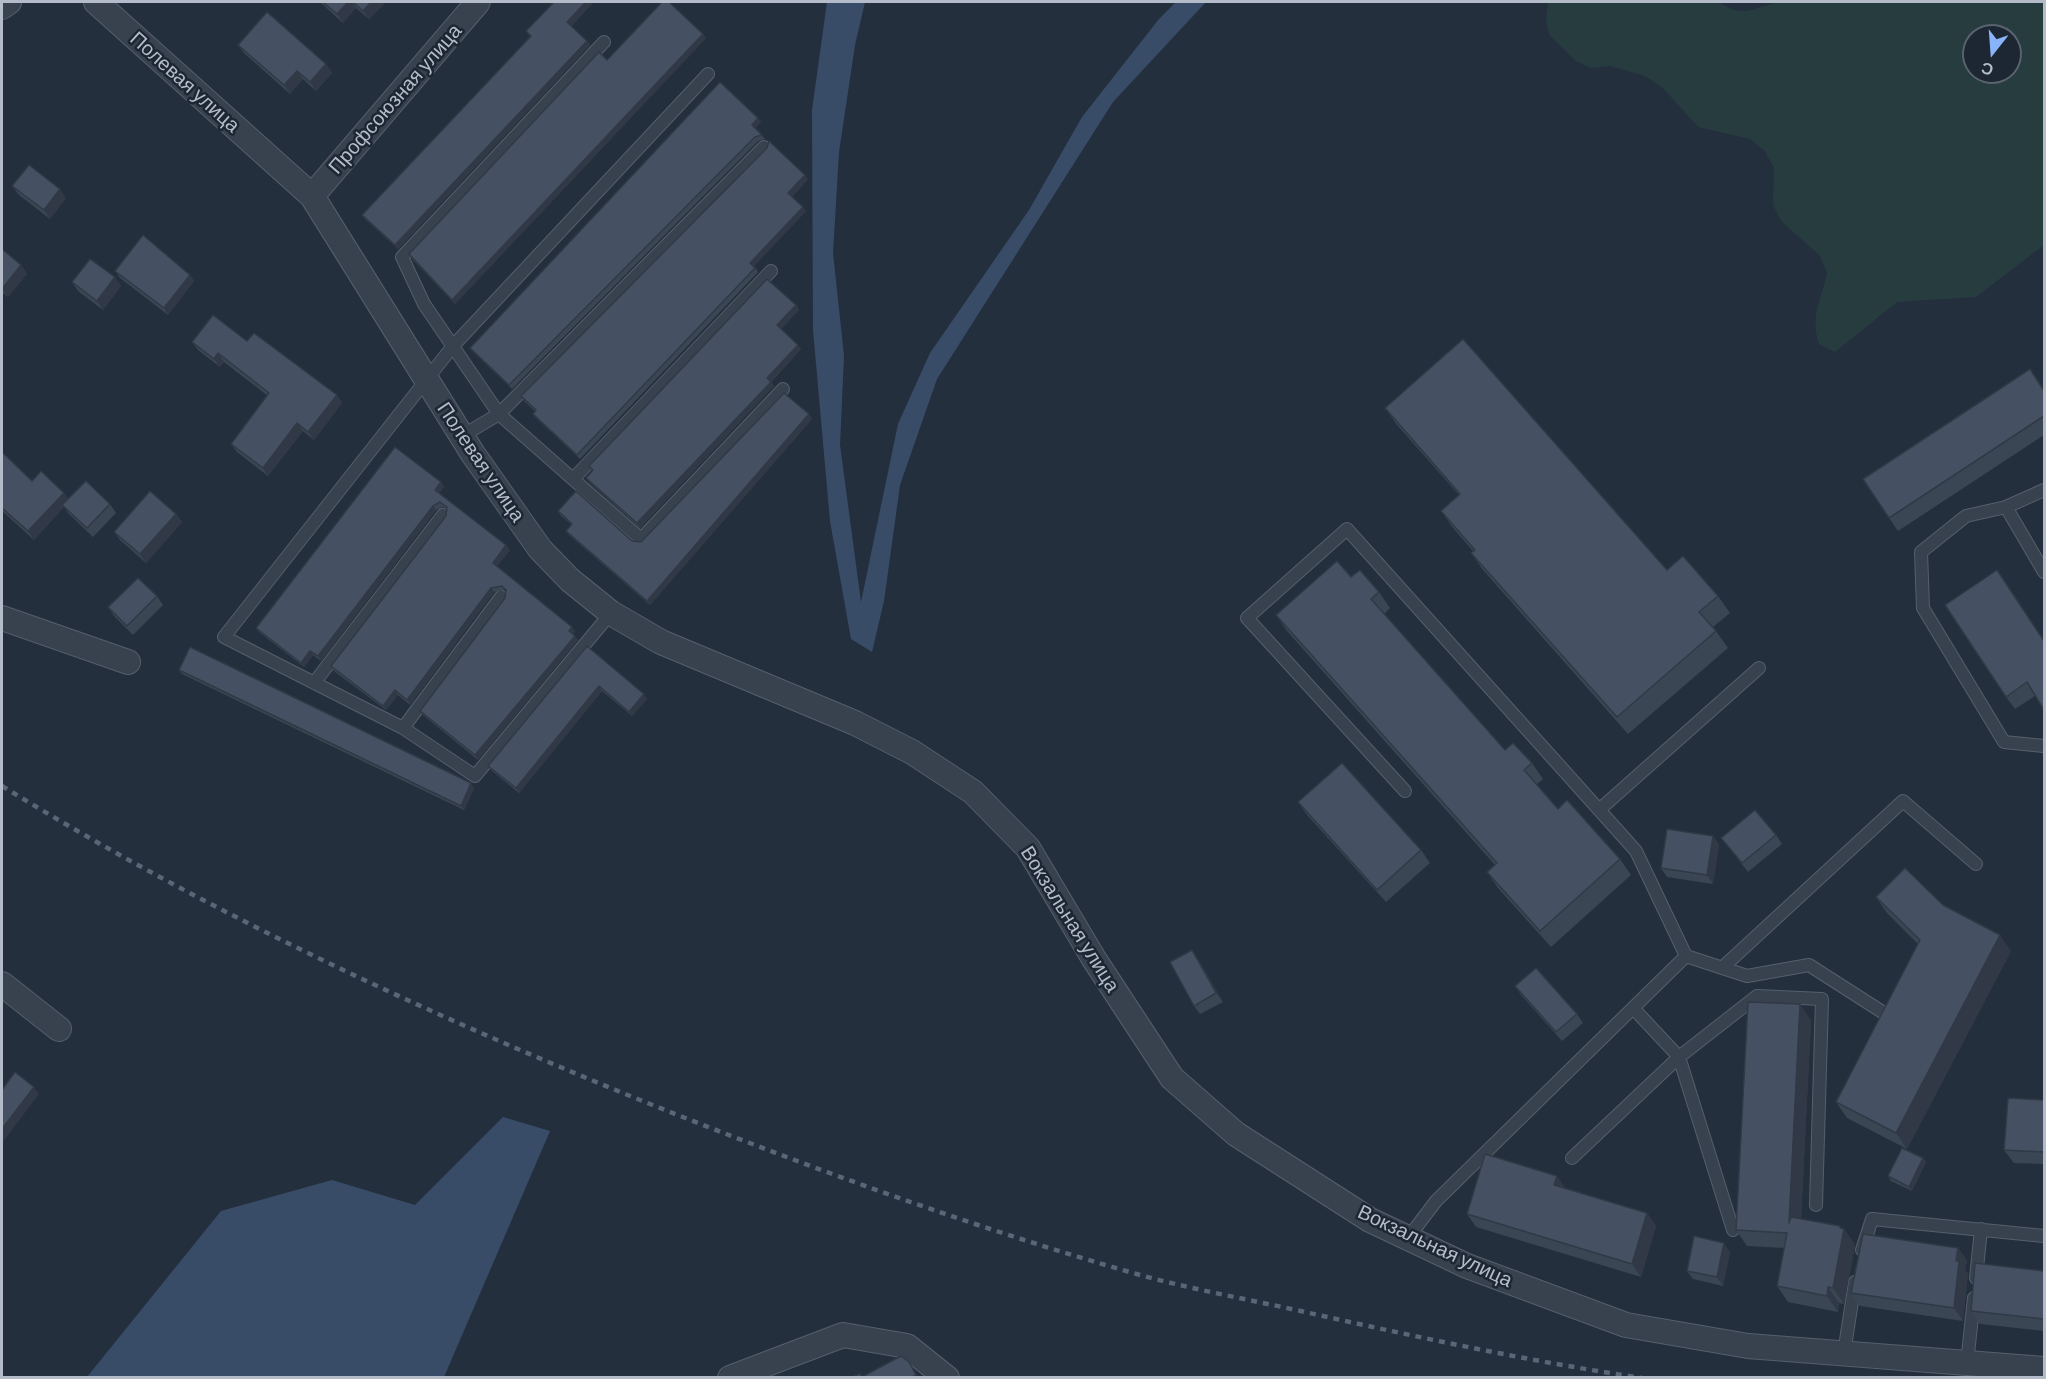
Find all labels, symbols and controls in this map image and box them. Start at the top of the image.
street label: Профсоюзная улица [323,19,467,179]
north arrow [1962,24,2022,84]
street label: Полевая улица [125,27,245,137]
text: С [1979,59,1995,81]
street label: Полевая улица [432,398,530,526]
street label: Вокзальная улица [1015,841,1125,997]
street label: Вокзальная улица [1354,1200,1516,1292]

